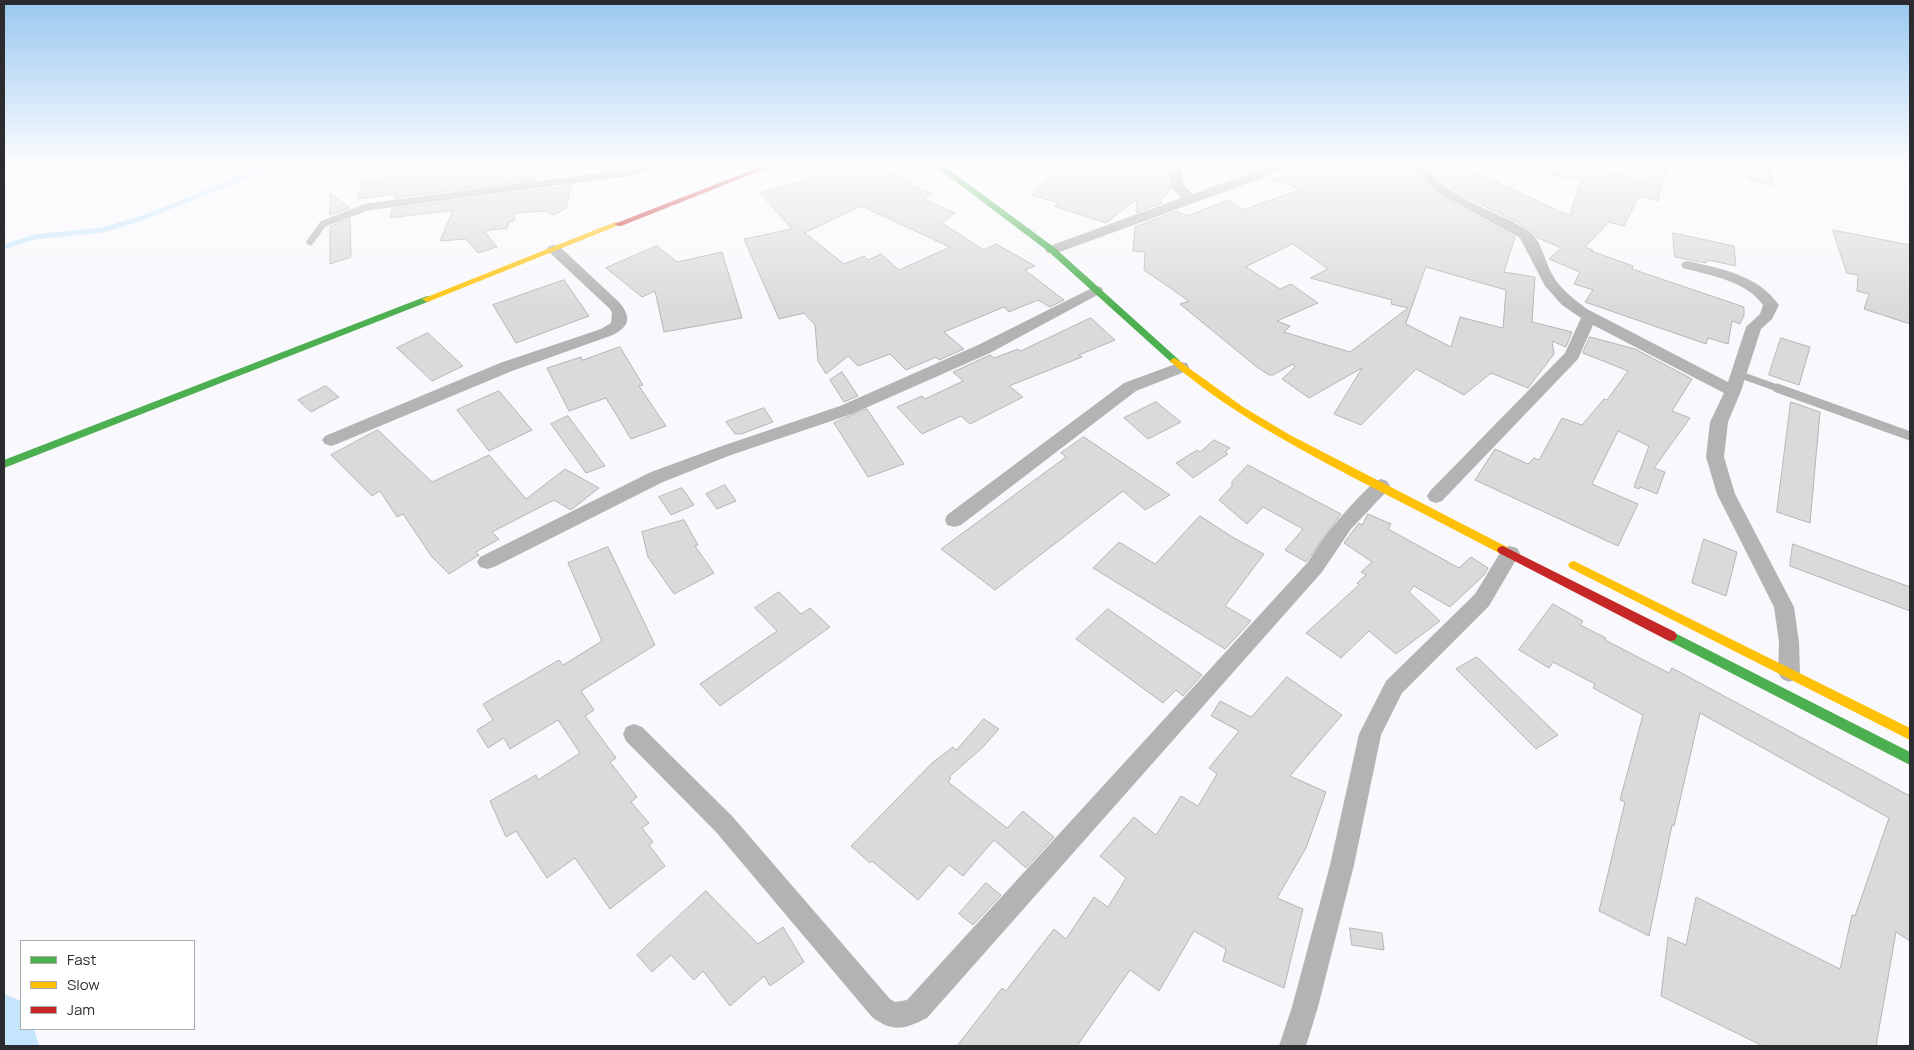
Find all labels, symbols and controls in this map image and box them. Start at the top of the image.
legend [20,940,195,1030]
text: Fast [67,949,96,970]
text: Slow [67,974,100,995]
text: Jam [67,999,95,1020]

